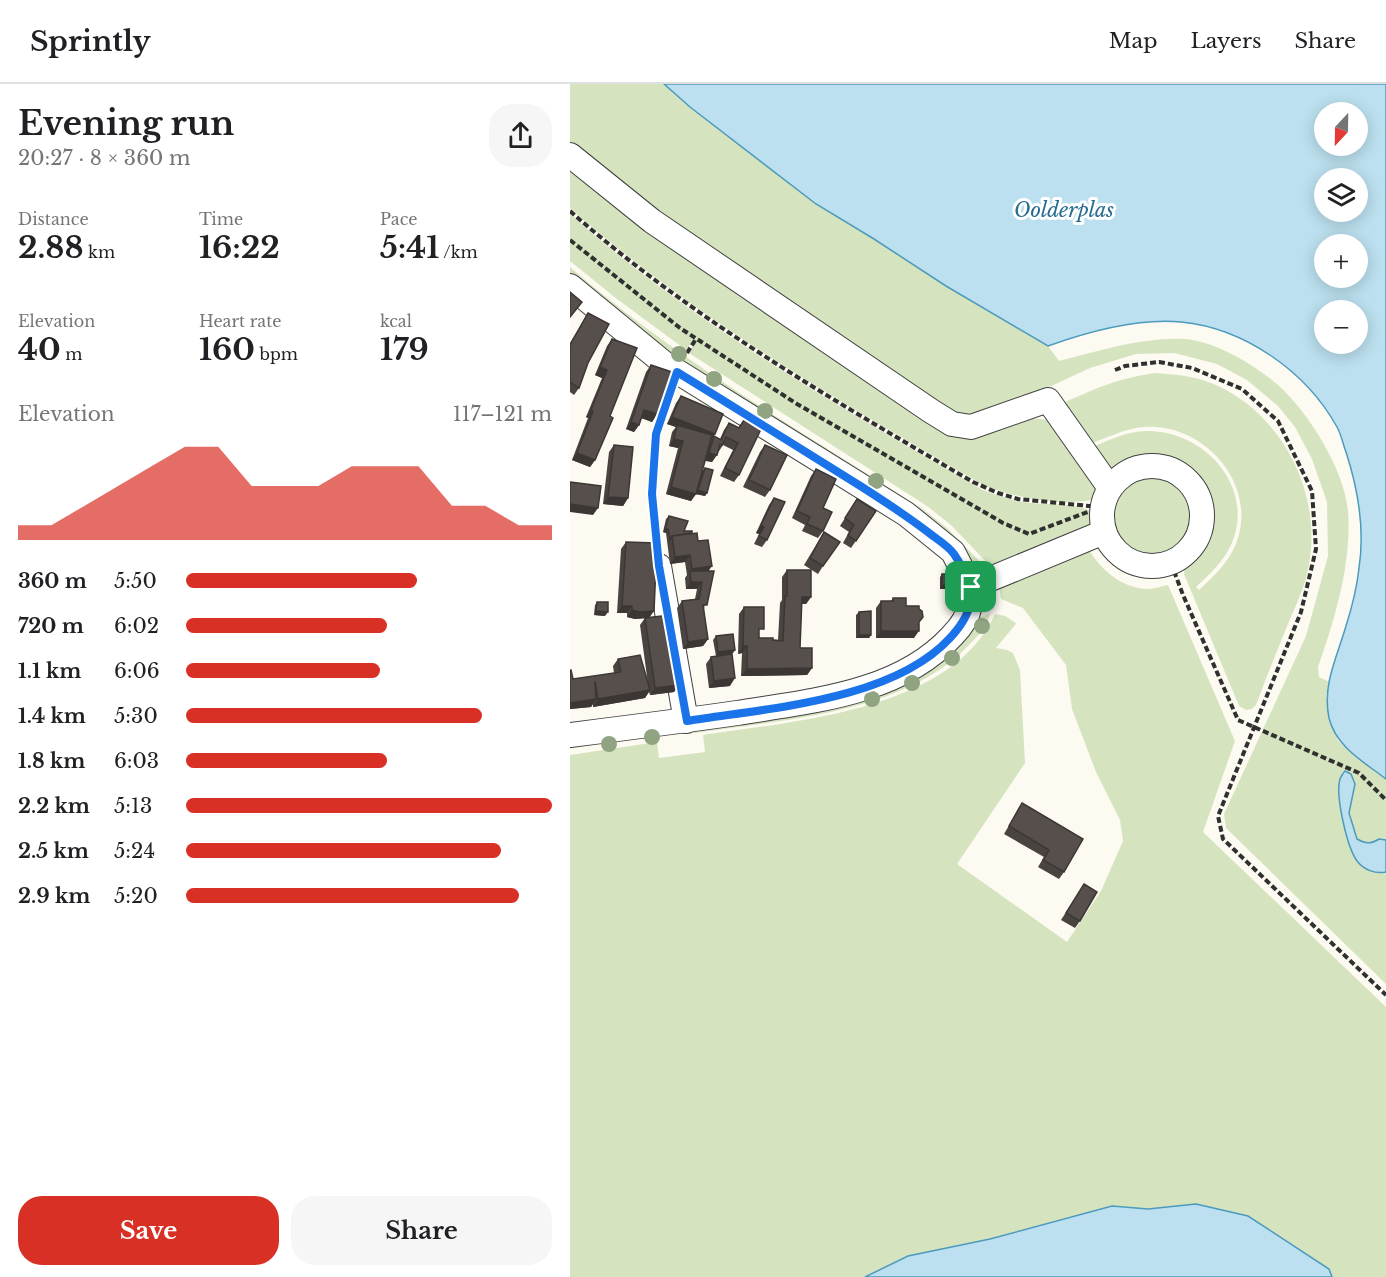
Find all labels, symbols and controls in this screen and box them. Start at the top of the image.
text: Sprintly [30,24,151,59]
text: Map [1109,28,1158,54]
text: Layers [1191,28,1262,54]
text: Share [1295,28,1356,54]
north arrow [1314,102,1368,156]
map controls [1314,102,1368,354]
text: Evening run [18,103,234,144]
button: share [489,104,552,167]
text: 20:27 · 8 × 360 m [18,146,190,170]
button: layers [1314,168,1368,222]
water label: Oolderplas [1014,198,1114,222]
text: Distance [18,209,89,229]
text: Time [199,209,243,229]
text: Pace [380,209,417,229]
text: 2.88 [18,229,83,266]
text: 16:22 [199,229,280,266]
text: 5:41 [380,229,439,266]
button: + [1314,234,1368,288]
text: km [83,242,115,262]
text: /km [439,242,478,262]
button: − [1314,300,1368,354]
text: Elevation [18,311,95,331]
text: Heart rate [199,311,281,331]
text: kcal [380,311,412,331]
text: 40 [18,331,61,368]
text: 160 [199,331,255,368]
text: 179 [380,331,429,368]
text: m [61,344,82,364]
text: bpm [255,344,298,364]
text: Elevation [18,402,115,426]
text: 117–121 m [453,402,552,426]
pin [945,561,996,612]
text: 360 m [18,569,87,593]
text: 5:50 [114,569,157,593]
icon: arrive [954,570,987,603]
text: 720 m [18,614,84,638]
text: 6:02 [114,614,159,638]
text: 1.1 km [18,659,81,683]
text: 6:06 [114,659,160,683]
text: 1.4 km [18,704,86,728]
text: 5:30 [114,704,158,728]
text: 1.8 km [18,749,85,773]
text: 6:03 [114,749,159,773]
text: 2.2 km [18,794,90,818]
text: 5:13 [114,794,152,818]
text: 2.5 km [18,839,89,863]
text: 5:24 [114,839,155,863]
text: 2.9 km [18,884,90,908]
text: 5:20 [114,884,158,908]
button: Save [18,1196,279,1265]
button: Share [291,1196,552,1265]

